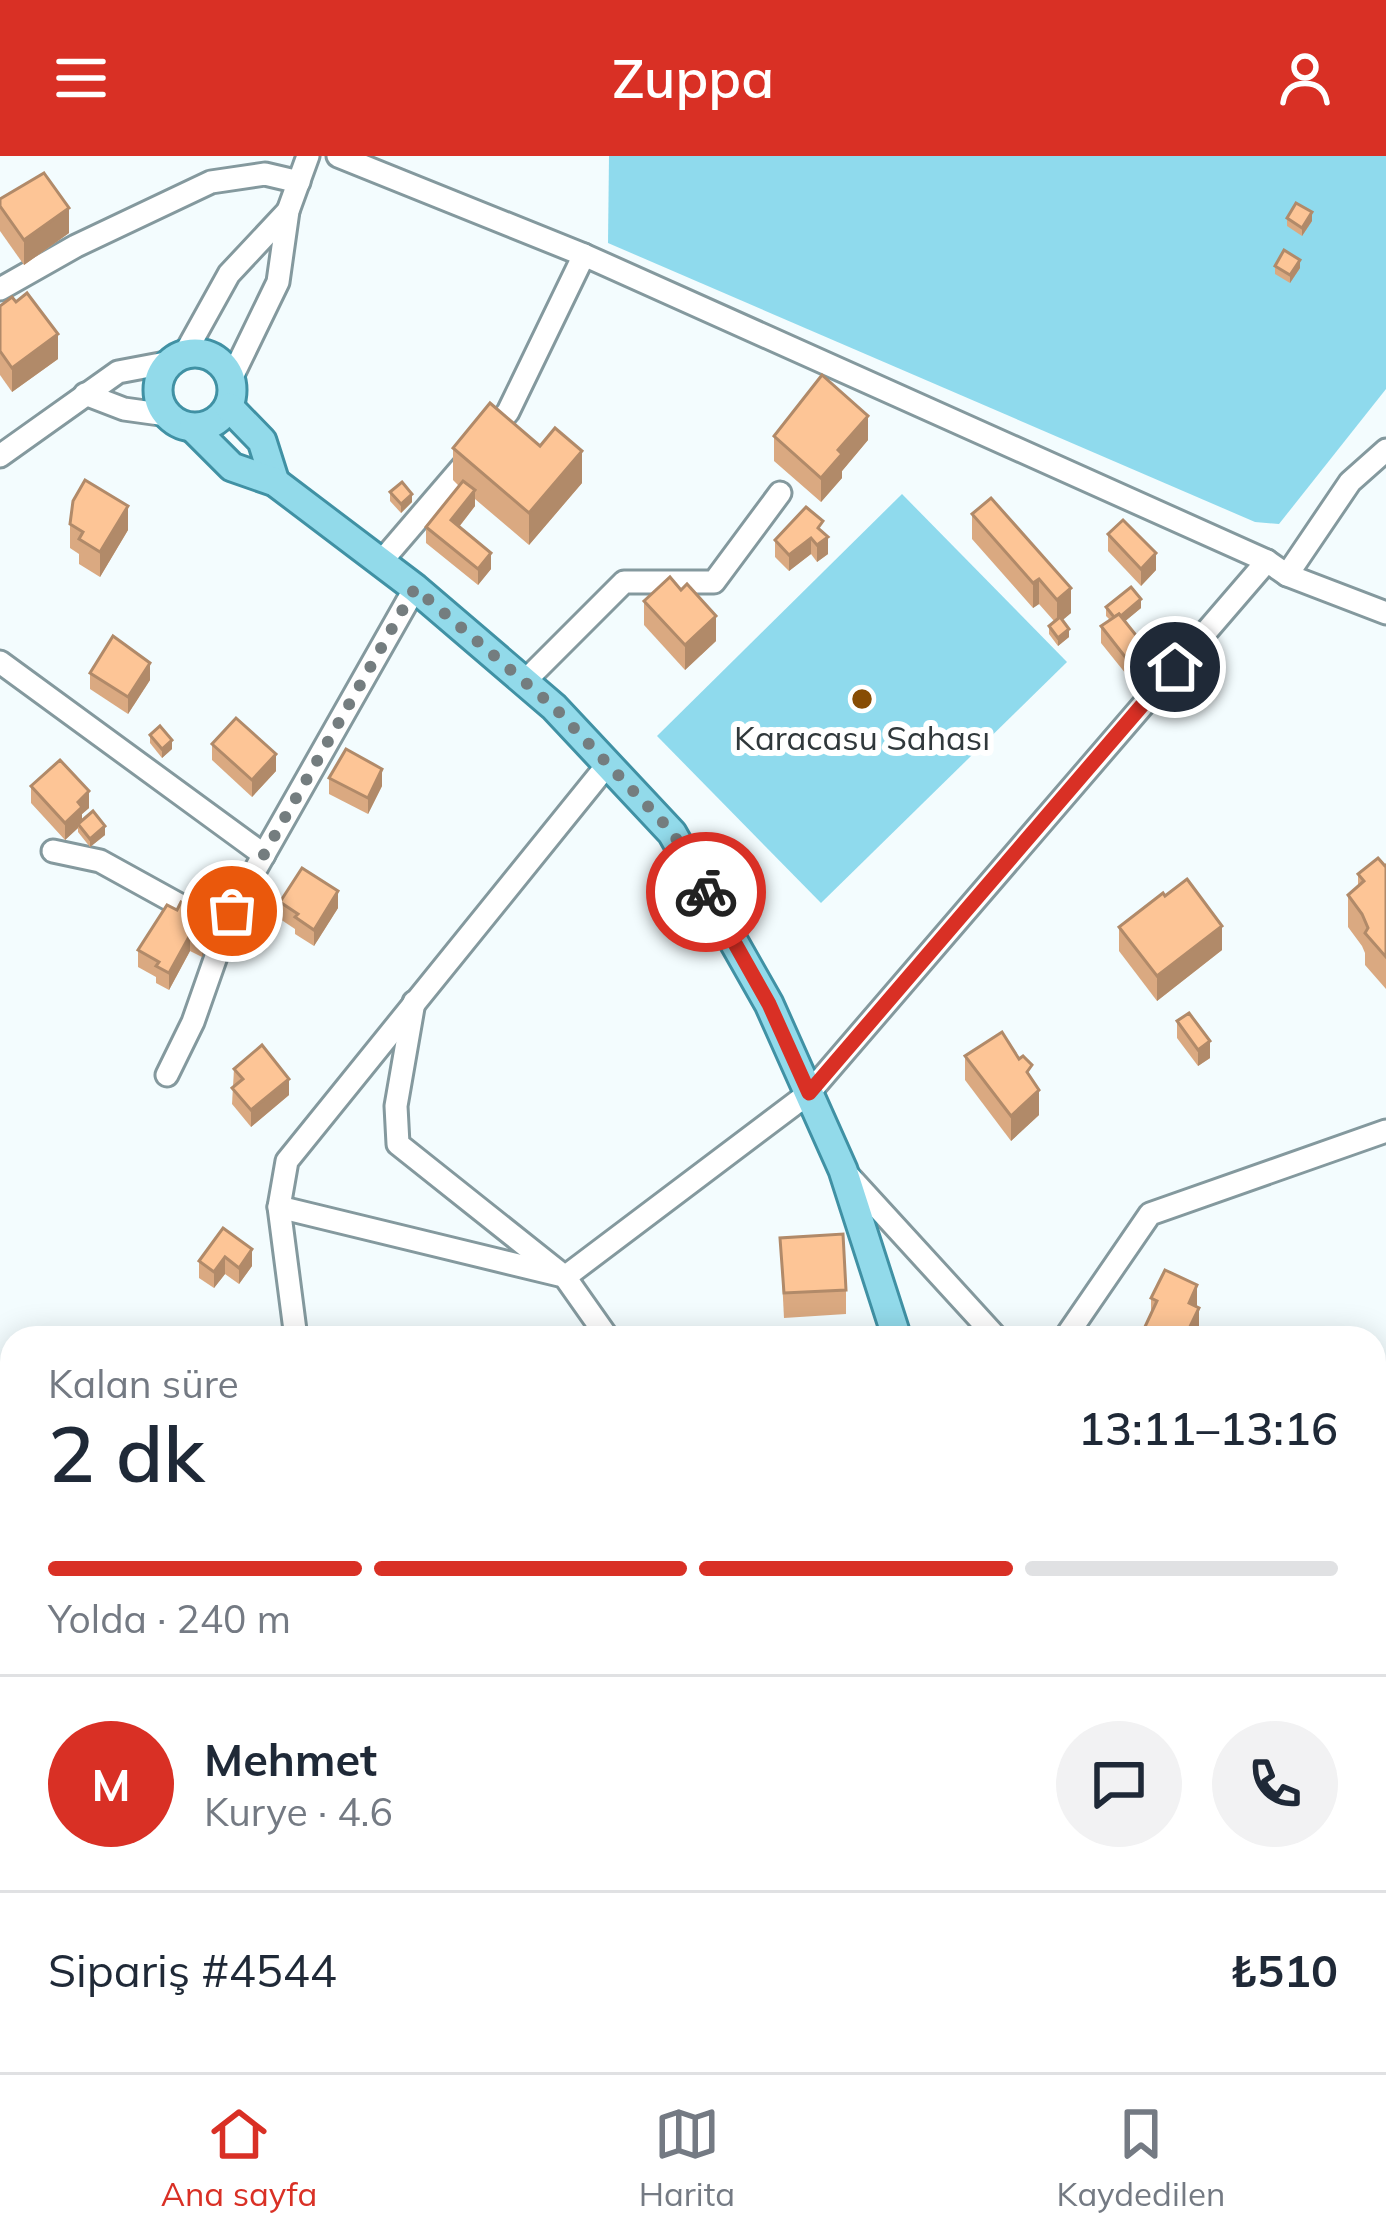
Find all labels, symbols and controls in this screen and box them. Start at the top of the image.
text: Zuppa [612,44,774,112]
icon: menu [48,45,114,111]
icon: person [1272,45,1338,111]
pin [1124,616,1226,718]
icon: home [1142,634,1208,700]
marker: Karacasu Sahası [849,686,875,712]
place label: Karacasu Sahası [734,717,990,758]
courier [646,832,766,952]
icon: bike [673,859,739,925]
pin [181,860,283,962]
icon: bag [199,878,265,944]
text: Kalan süre [48,1359,239,1408]
text: 13:11–13:16 [1078,1400,1338,1456]
text: 2 dk [48,1404,205,1502]
text: Yolda · 240 m [48,1594,291,1643]
button: chat [1056,1721,1182,1847]
button: phone [1212,1721,1338,1847]
text: Mehmet [204,1731,377,1787]
text: M [91,1756,131,1812]
text: Kurye · 4.6 [204,1787,393,1836]
text: Sipariş #4544 [48,1942,337,1998]
text: ₺510 [1230,1942,1338,1998]
tab: Ana sayfa [161,2101,317,2214]
tab: Harita [639,2101,735,2214]
tab: Kaydedilen [1056,2101,1225,2214]

